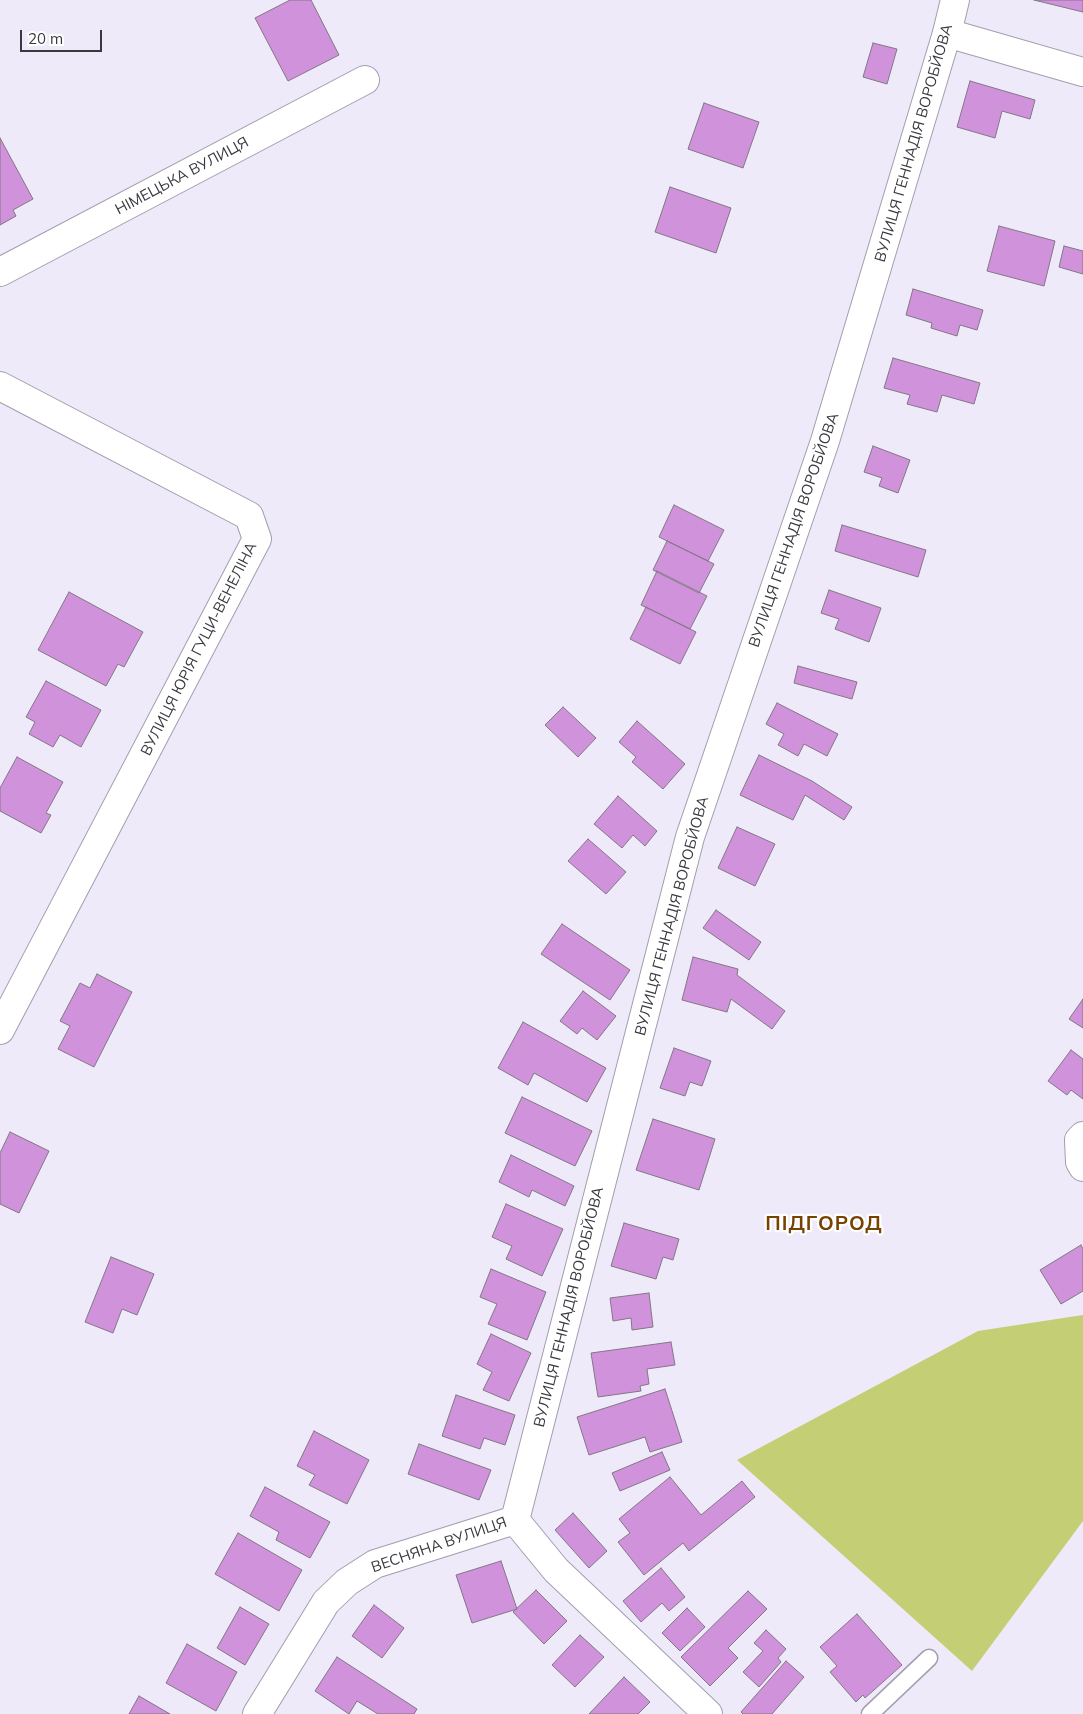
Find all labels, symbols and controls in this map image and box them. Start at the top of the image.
scale bar [22,20,105,52]
street label: ВУЛИЦЯ ГЕННАДІЯ ВОРОБЙОВА [871,22,957,264]
text: 20 m [28,29,63,48]
street label: НІМЕЦЬКА ВУЛИЦЯ [112,133,252,219]
street label: ВУЛИЦЯ ГЕННАДІЯ ВОРОБЙОВА [745,410,843,650]
street label: ВУЛИЦЯ ЮРІЯ ГУЦИ-ВЕНЕЛІНА [137,539,261,759]
street label: ВУЛИЦЯ ГЕННАДІЯ ВОРОБЙОВА [631,794,713,1038]
street label: ВУЛИЦЯ ГЕННАДІЯ ВОРОБЙОВА [530,1185,608,1429]
district label: ПІДГОРОД [764,1212,884,1236]
street label: ВЕСНЯНА ВУЛИЦЯ [369,1513,509,1577]

